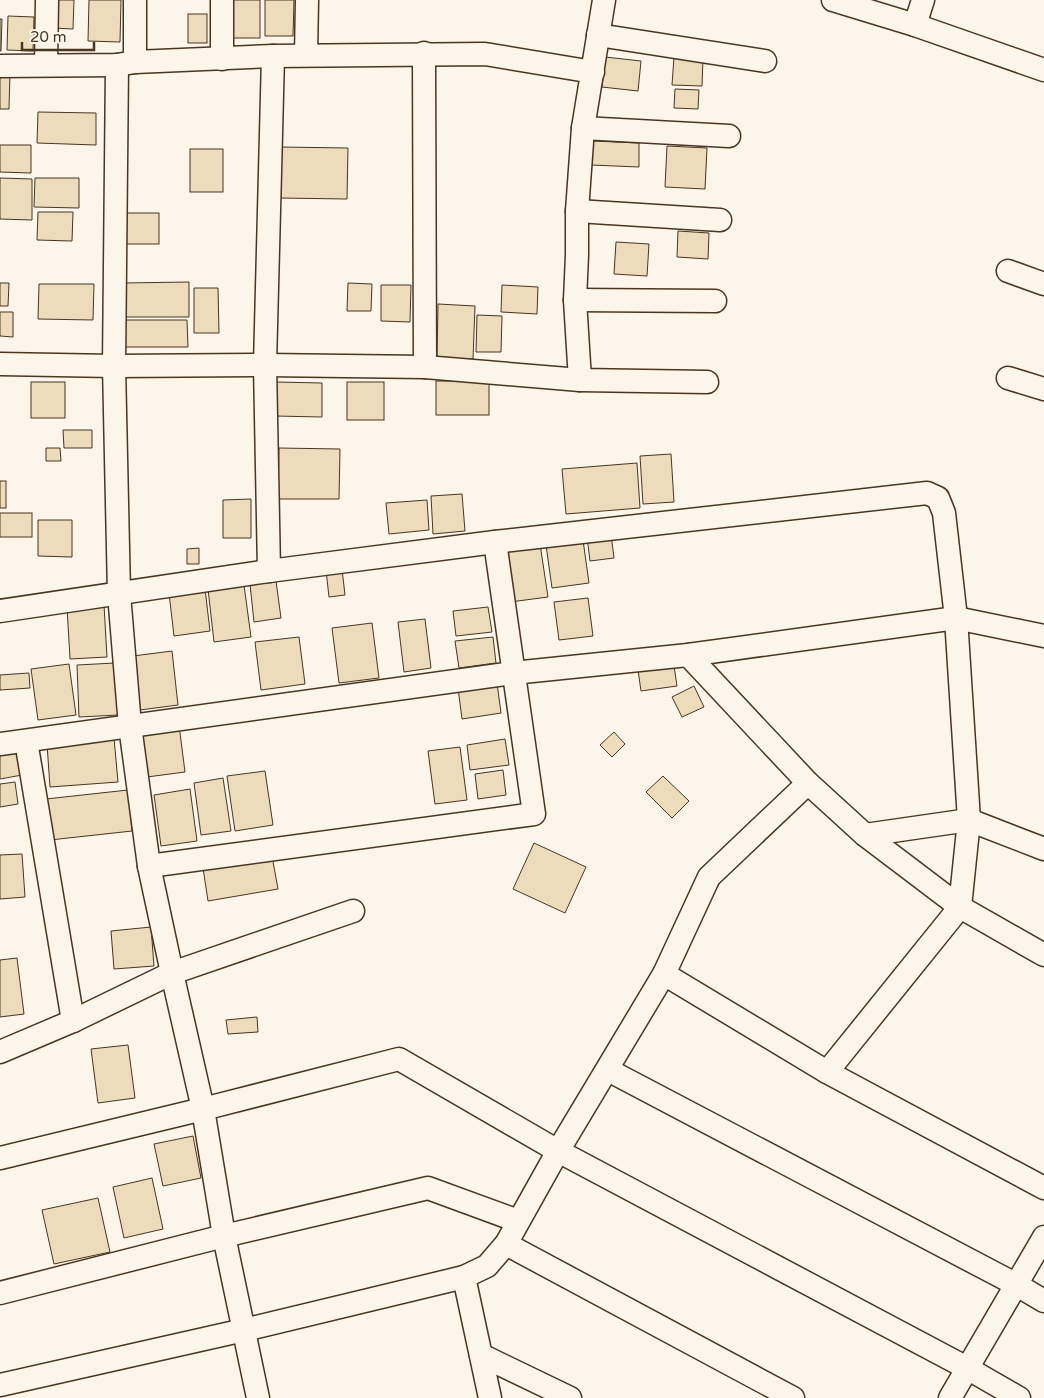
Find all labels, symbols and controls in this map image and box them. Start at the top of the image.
scale bar [22,20,95,52]
text: 20 m [30,28,67,46]

